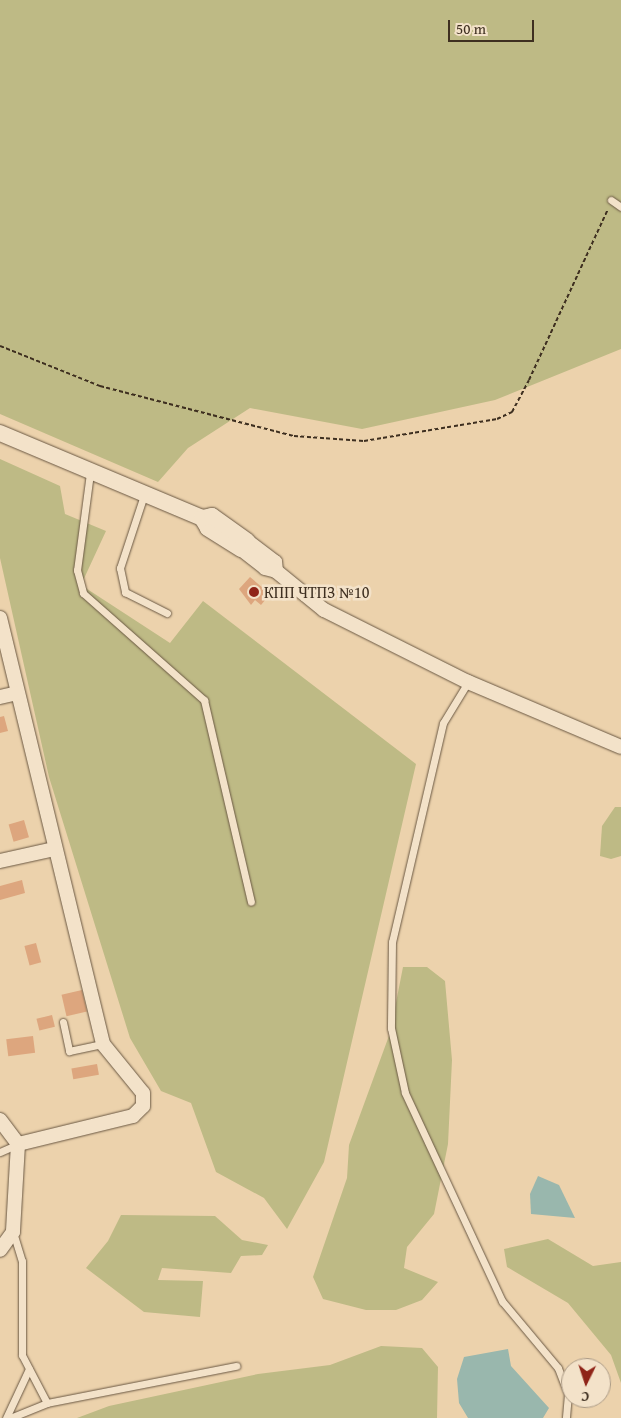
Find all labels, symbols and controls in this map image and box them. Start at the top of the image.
scale bar [451,10,537,42]
text: 50 m [456,18,486,39]
place label: КПП ЧТПЗ №10 [264,582,369,602]
marker: КПП ЧТПЗ №10 [248,586,260,598]
north arrow [561,1358,611,1408]
text: С [580,1387,590,1407]

